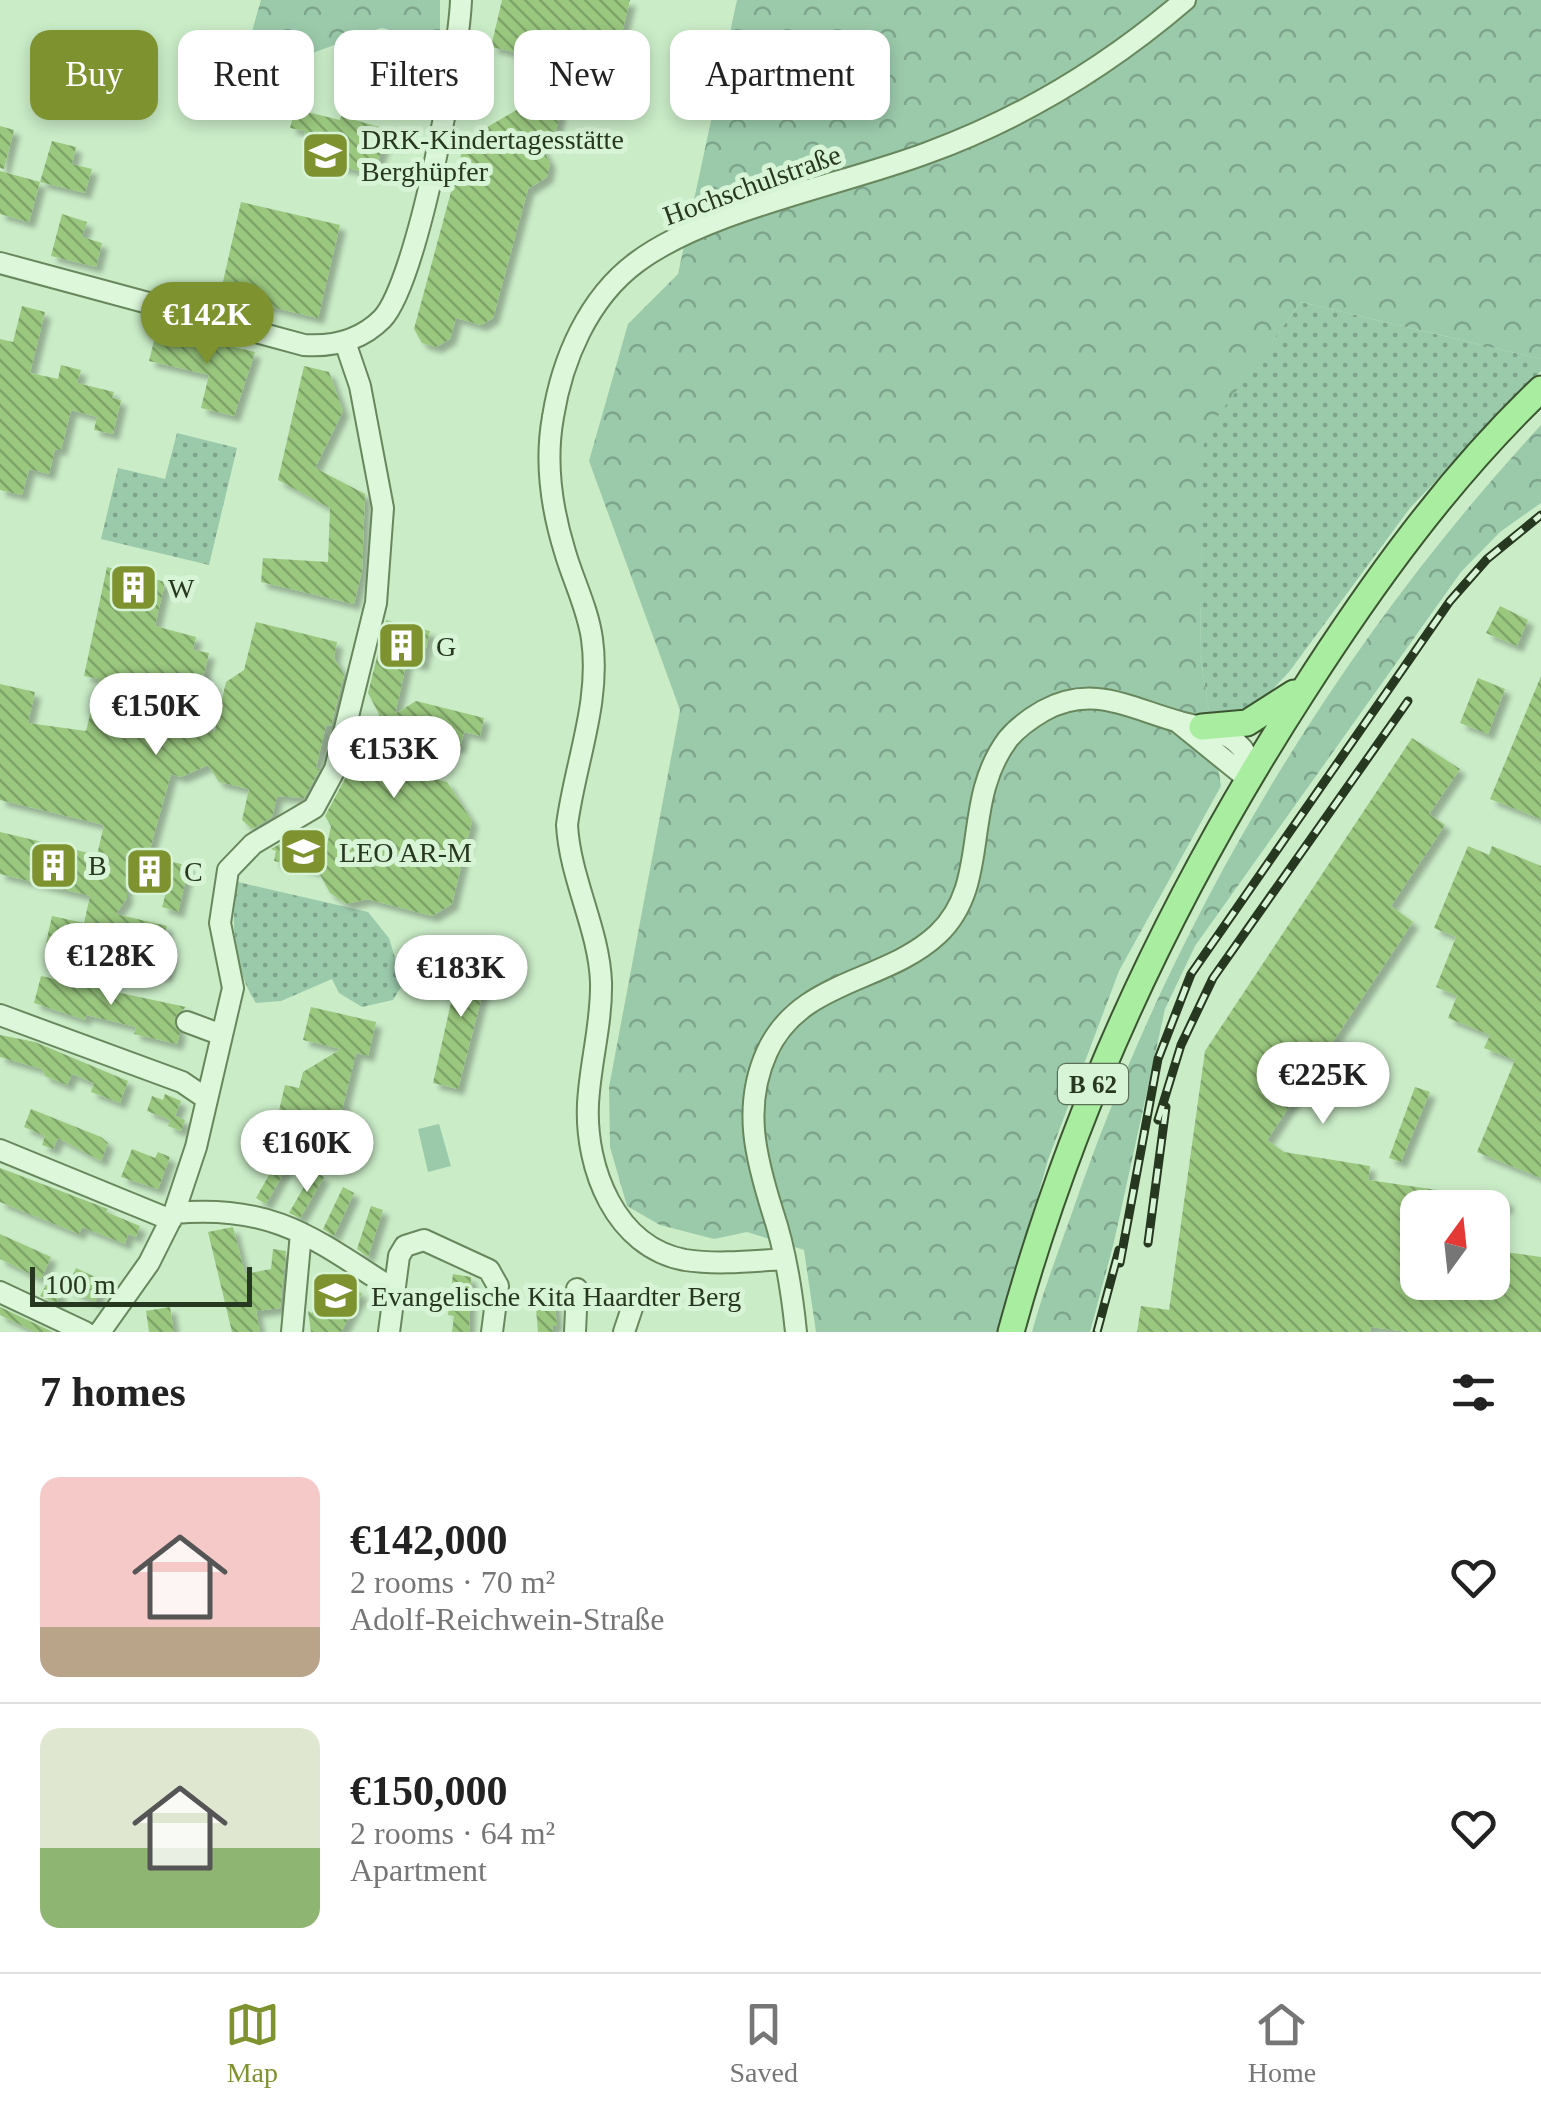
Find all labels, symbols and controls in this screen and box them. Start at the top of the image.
chip: Buy [30,30,158,120]
chip: Rent [178,30,314,120]
chip: Filters [334,30,494,120]
chip: New [514,30,650,120]
chip: Apartment [670,30,890,120]
place label: DRK-Kindertagesstätte Berghüpfer [361,124,624,187]
school or university icon: DRK-Kindertagesstätte Berghüpfer [300,129,352,181]
street label: Hochschulstraße [659,139,845,231]
pin: €142K [137,282,277,367]
text: €142K [163,296,251,332]
building icon: W [107,562,159,614]
place label: W [168,573,195,604]
building icon: G [375,620,427,672]
place label: G [436,631,456,662]
pin: €150K [86,673,226,758]
text: €150K [112,687,200,723]
pin: €153K [324,716,464,801]
text: €153K [350,730,438,766]
school or university icon: LEO AR-M [278,826,330,878]
place label: LEO AR-M [339,837,472,868]
building icon: B [27,839,79,891]
building icon: C [123,845,175,897]
place label: B [88,850,107,881]
place label: C [184,856,203,887]
pin: €128K [41,923,181,1008]
pin: €183K [391,935,531,1020]
text: €128K [67,937,155,973]
text: €183K [417,949,505,985]
pin: €225K [1253,1042,1393,1127]
text: €225K [1279,1056,1367,1092]
road number: B 62 [1058,1064,1128,1104]
pin: €160K [237,1110,377,1195]
text: €160K [263,1124,351,1160]
north arrow [1400,1190,1510,1300]
map controls [1400,1190,1510,1300]
scale bar [30,1262,252,1306]
text: 100 m [45,1269,116,1300]
school or university icon: Evangelische Kita Haardter Berg [310,1270,362,1322]
place label: Evangelische Kita Haardter Berg [371,1281,741,1312]
icon: filters [1446,1365,1501,1420]
text: 7 homes [40,1369,186,1415]
icon: home [120,1517,240,1637]
text: €142,000 [350,1517,508,1563]
icon: heart [1446,1550,1501,1605]
text: 2 rooms · 70 m² [350,1564,555,1600]
text: Adolf-Reichwein-Straße [350,1601,665,1637]
icon: home [120,1768,240,1888]
text: €150,000 [350,1768,508,1814]
icon: heart [1446,1801,1501,1856]
text: 2 rooms · 64 m² [350,1815,555,1851]
text: Apartment [350,1852,487,1888]
tab: Map [225,1997,280,2089]
tab: Saved [730,1997,798,2089]
tab: Home [1248,1997,1316,2089]

